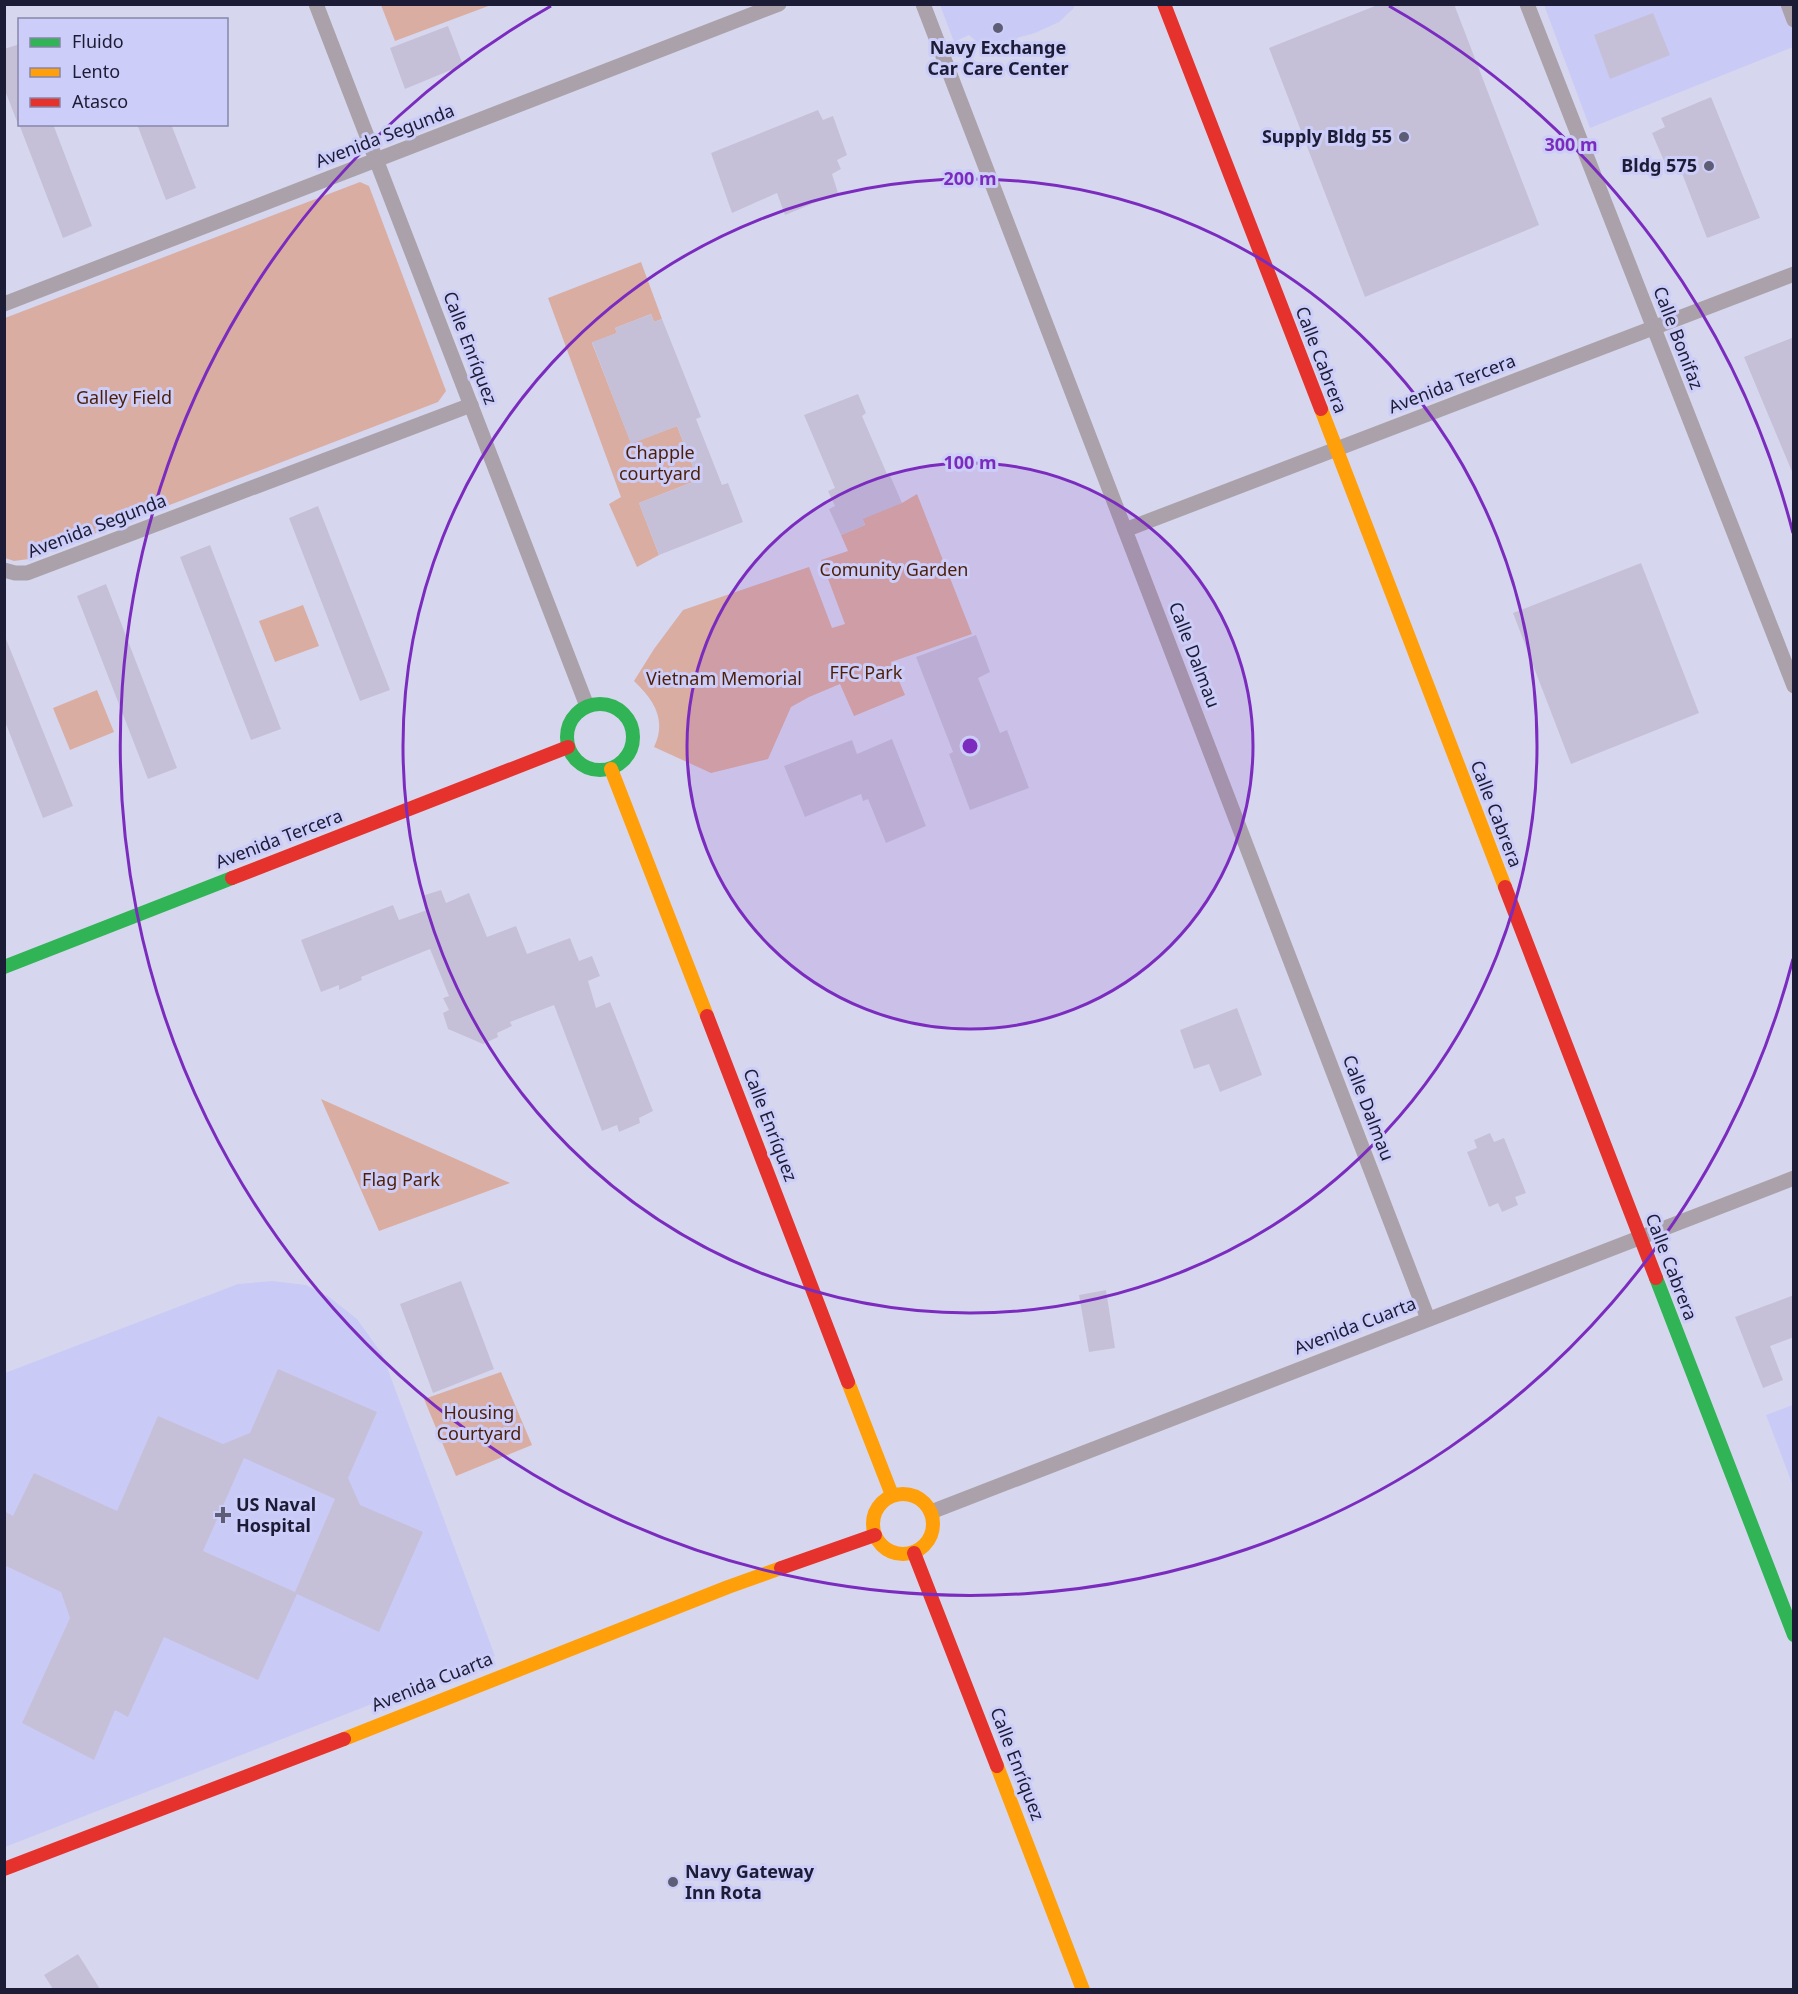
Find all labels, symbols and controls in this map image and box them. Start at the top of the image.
legend [18,18,228,126]
marker: Navy Exchange Car Care Center [991,21,1005,35]
text: Fluido [72,29,124,53]
place label: Navy Exchange Car Care Center [927,35,1069,80]
text: Lento [72,59,120,83]
text: Atasco [72,89,128,113]
street label: Avenida Segunda [312,98,458,173]
place label: Supply Bldg 55 [1262,124,1392,148]
marker: Supply Bldg 55 [1397,130,1411,144]
text: 300 m [1544,132,1598,156]
place label: Bldg 575 [1621,153,1697,177]
marker: Bldg 575 [1702,159,1716,173]
text: 200 m [943,166,997,190]
street label: Calle Bonifaz [1648,283,1710,393]
street label: Calle Enríquez [438,288,504,408]
street label: Calle Cabrera [1291,303,1353,416]
street label: Avenida Tercera [1385,348,1519,418]
park label: Galley Field [76,385,172,409]
park label: Chapple courtyard [619,440,701,485]
text: 100 m [943,450,997,474]
street label: Avenida Segunda [24,488,170,563]
park label: Comunity Garden [820,557,968,581]
street label: Calle Dalmau [1164,598,1226,711]
park label: FFC Park [830,660,903,684]
park label: Vietnam Memorial [646,666,802,690]
centre of rings [960,736,980,756]
street label: Calle Cabrera [1466,757,1528,870]
street label: Avenida Tercera [212,803,346,873]
street label: Calle Dalmau [1338,1051,1400,1164]
street label: Calle Enríquez [738,1065,804,1185]
park label: Flag Park [362,1167,440,1191]
street label: Calle Cabrera [1641,1210,1703,1323]
street label: Avenida Cuarta [1290,1291,1419,1359]
park label: Housing Courtyard [437,1400,521,1445]
place label: US Naval Hospital [236,1492,316,1537]
marker: US Naval Hospital [214,1506,232,1524]
street label: Avenida Cuarta [367,1646,496,1716]
street label: Calle Enríquez [985,1704,1051,1824]
place label: Navy Gateway Inn Rota [685,1859,815,1904]
marker: Navy Gateway Inn Rota [666,1875,680,1889]

